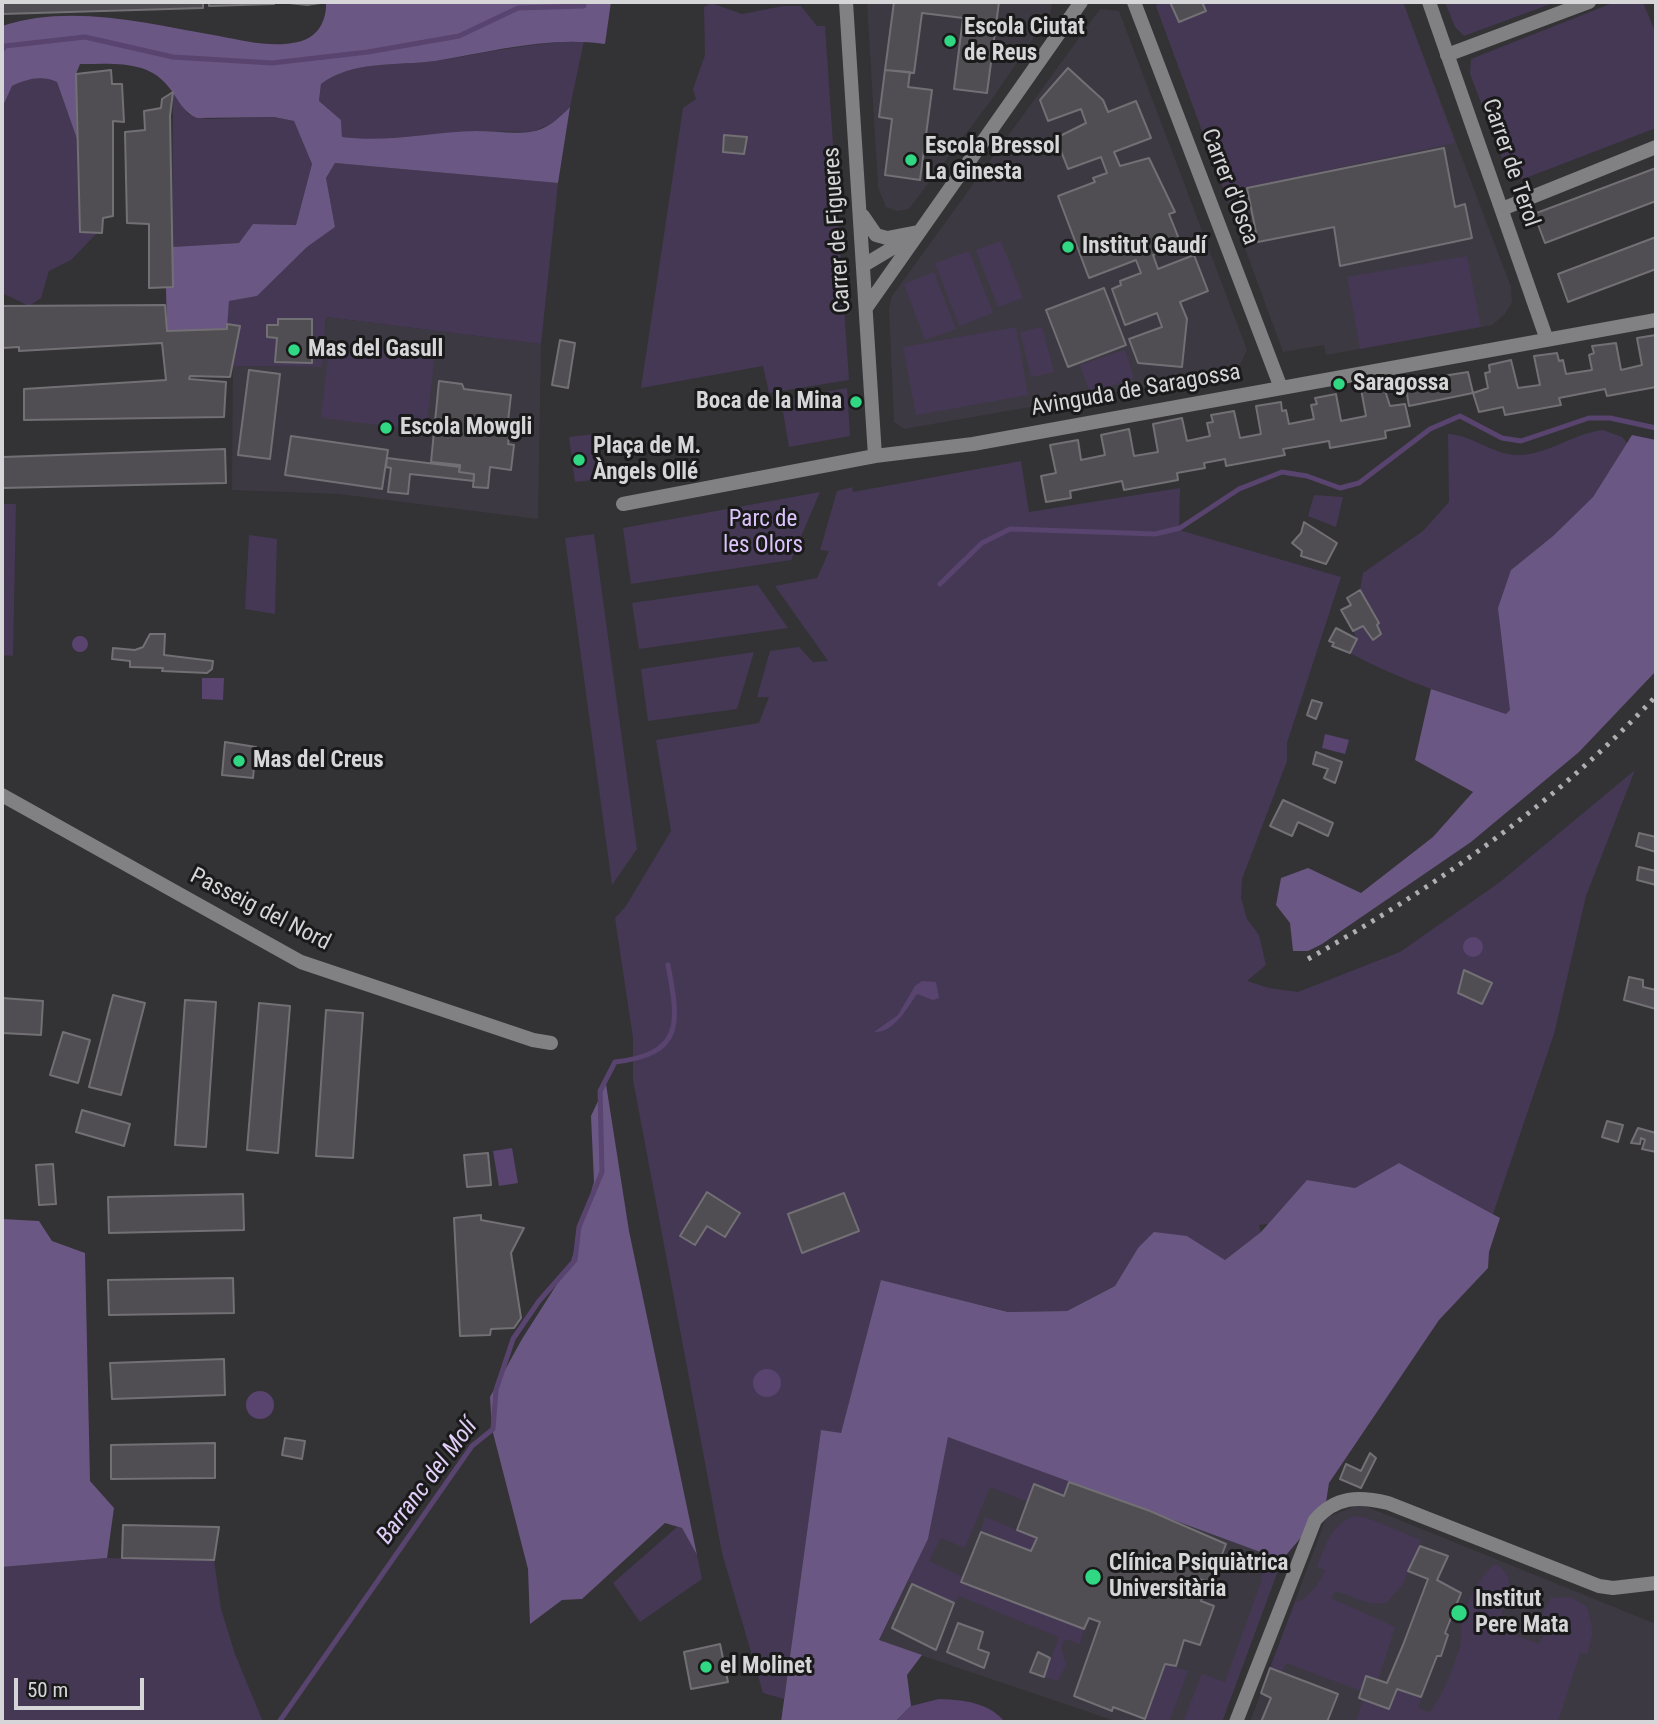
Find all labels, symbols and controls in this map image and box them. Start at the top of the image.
place label: Escola Ciutat de Reus [964,14,1085,68]
marker: Escola Ciutat de Reus [942,33,958,49]
street label: Carrer de Terol [1475,95,1545,231]
street label: Carrer d'Osca [1194,125,1264,249]
place label: Escola Bressol La Ginesta [925,133,1060,187]
street label: Carrer de Figueres [818,146,858,314]
marker: Escola Bressol La Ginesta [903,152,919,168]
place label: Institut Gaudí [1082,233,1207,261]
marker: Institut Gaudí [1060,239,1076,255]
place label: Mas del Gasull [308,336,443,364]
marker: Mas del Gasull [286,342,302,358]
street label: Avinguda de Saragossa [1029,359,1243,423]
place label: Saragossa [1353,370,1449,398]
marker: Saragossa [1331,376,1347,392]
place label: Boca de la Mina [696,388,842,416]
marker: Boca de la Mina [848,394,864,410]
place label: Escola Mowgli [400,414,532,442]
marker: Escola Mowgli [378,420,394,436]
place label: Plaça de M. Àngels Ollé [593,433,701,487]
marker: Plaça de M. Àngels Ollé [571,452,587,468]
park label: Parc de les Olors [723,506,803,560]
place label: Mas del Creus [253,747,384,775]
marker: Mas del Creus [231,753,247,769]
street label: Passeig del Nord [185,863,335,957]
water label: Barranc del Molí [371,1414,485,1550]
place label: Clínica Psiquiàtrica Universitària [1109,1550,1288,1604]
marker: Clínica Psiquiàtrica Universitària [1083,1567,1103,1587]
place label: Institut Pere Mata [1475,1586,1569,1640]
marker: Institut Pere Mata [1449,1603,1469,1623]
place label: el Molinet [720,1653,812,1681]
marker: el Molinet [698,1659,714,1675]
scale bar [18,1664,147,1708]
text: 50 m [27,1678,68,1702]

